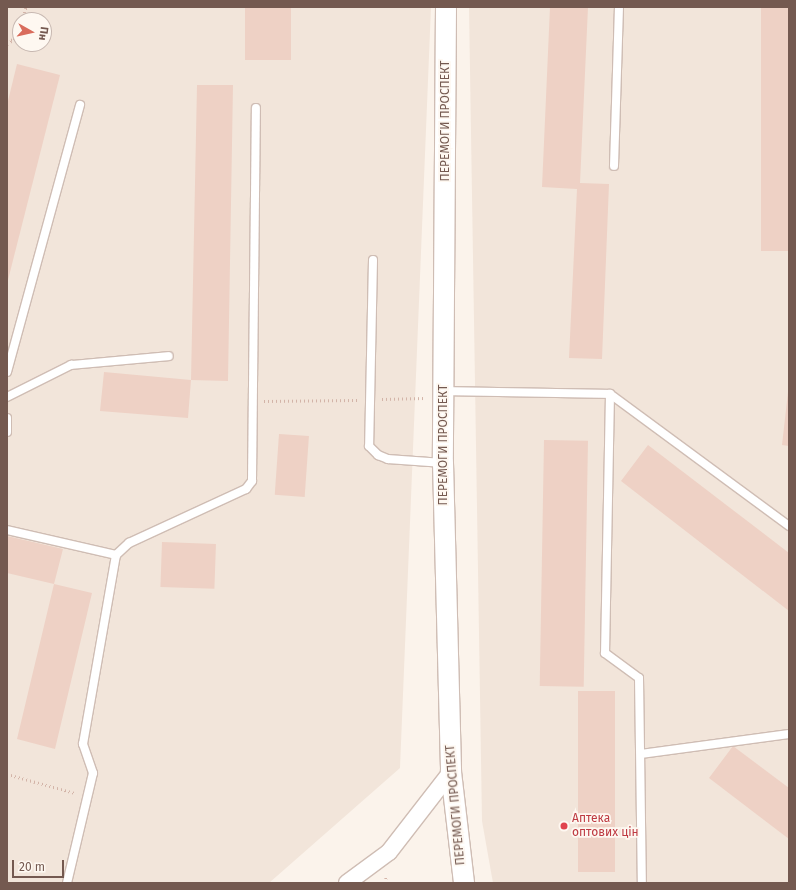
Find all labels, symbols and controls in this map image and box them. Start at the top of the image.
north arrow [12,12,52,52]
text: Пн [36,26,51,41]
street label: ПЕРЕМОГИ ПРОСПЕКТ [439,61,453,181]
street label: ПЕРЕМОГИ ПРОСПЕКТ [437,385,451,505]
street label: ПЕРЕМОГИ ПРОСПЕКТ [444,744,468,866]
place label: Аптека оптових цін [572,812,639,840]
marker: Аптека оптових цін [559,821,569,831]
scale bar [14,852,66,878]
text: 20 m [19,860,45,874]

